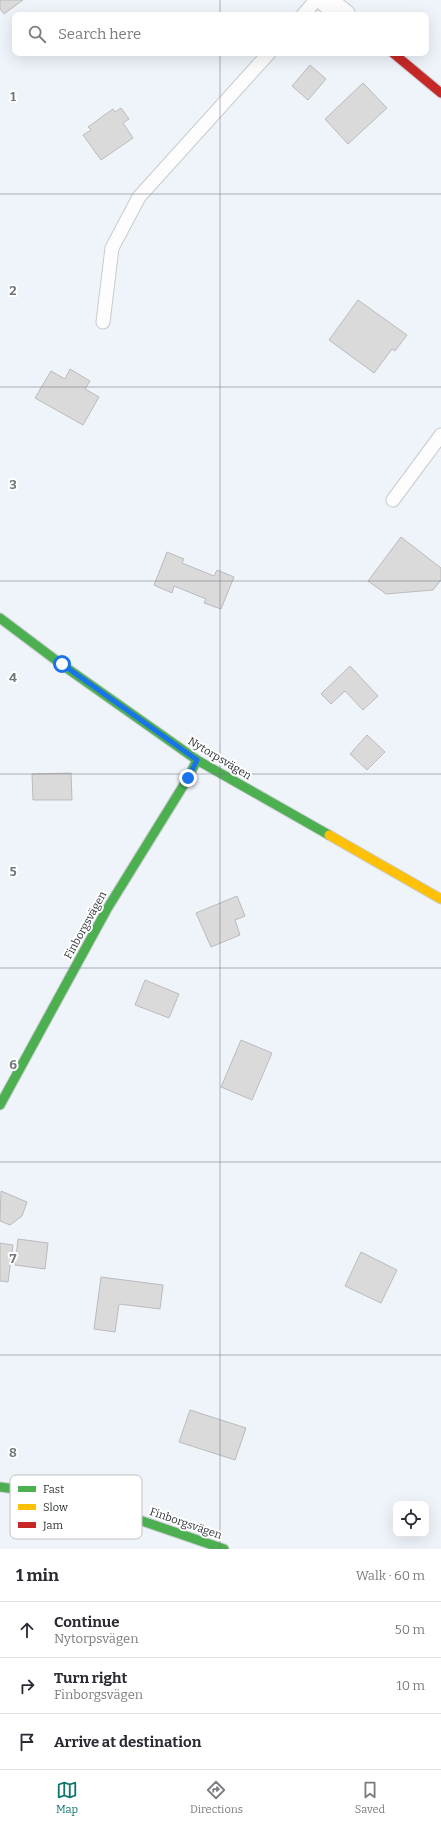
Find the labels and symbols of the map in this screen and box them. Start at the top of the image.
text: 1 [10,89,16,104]
text: 2 [9,283,17,298]
text: 3 [9,477,17,492]
route start [53,655,71,673]
text: 4 [9,670,17,685]
street label: Nytorpsvägen [186,734,254,782]
route end [179,769,197,787]
text: 5 [9,864,17,879]
street label: Finborgsvägen [62,889,109,961]
text: 6 [9,1057,17,1072]
text: 7 [10,1251,17,1266]
text: 8 [9,1445,17,1460]
legend [10,1475,142,1539]
text: Fast [43,1483,64,1496]
text: Slow [43,1501,68,1514]
street label: Finborgsvägen [148,1505,224,1542]
text: Jam [42,1519,63,1532]

